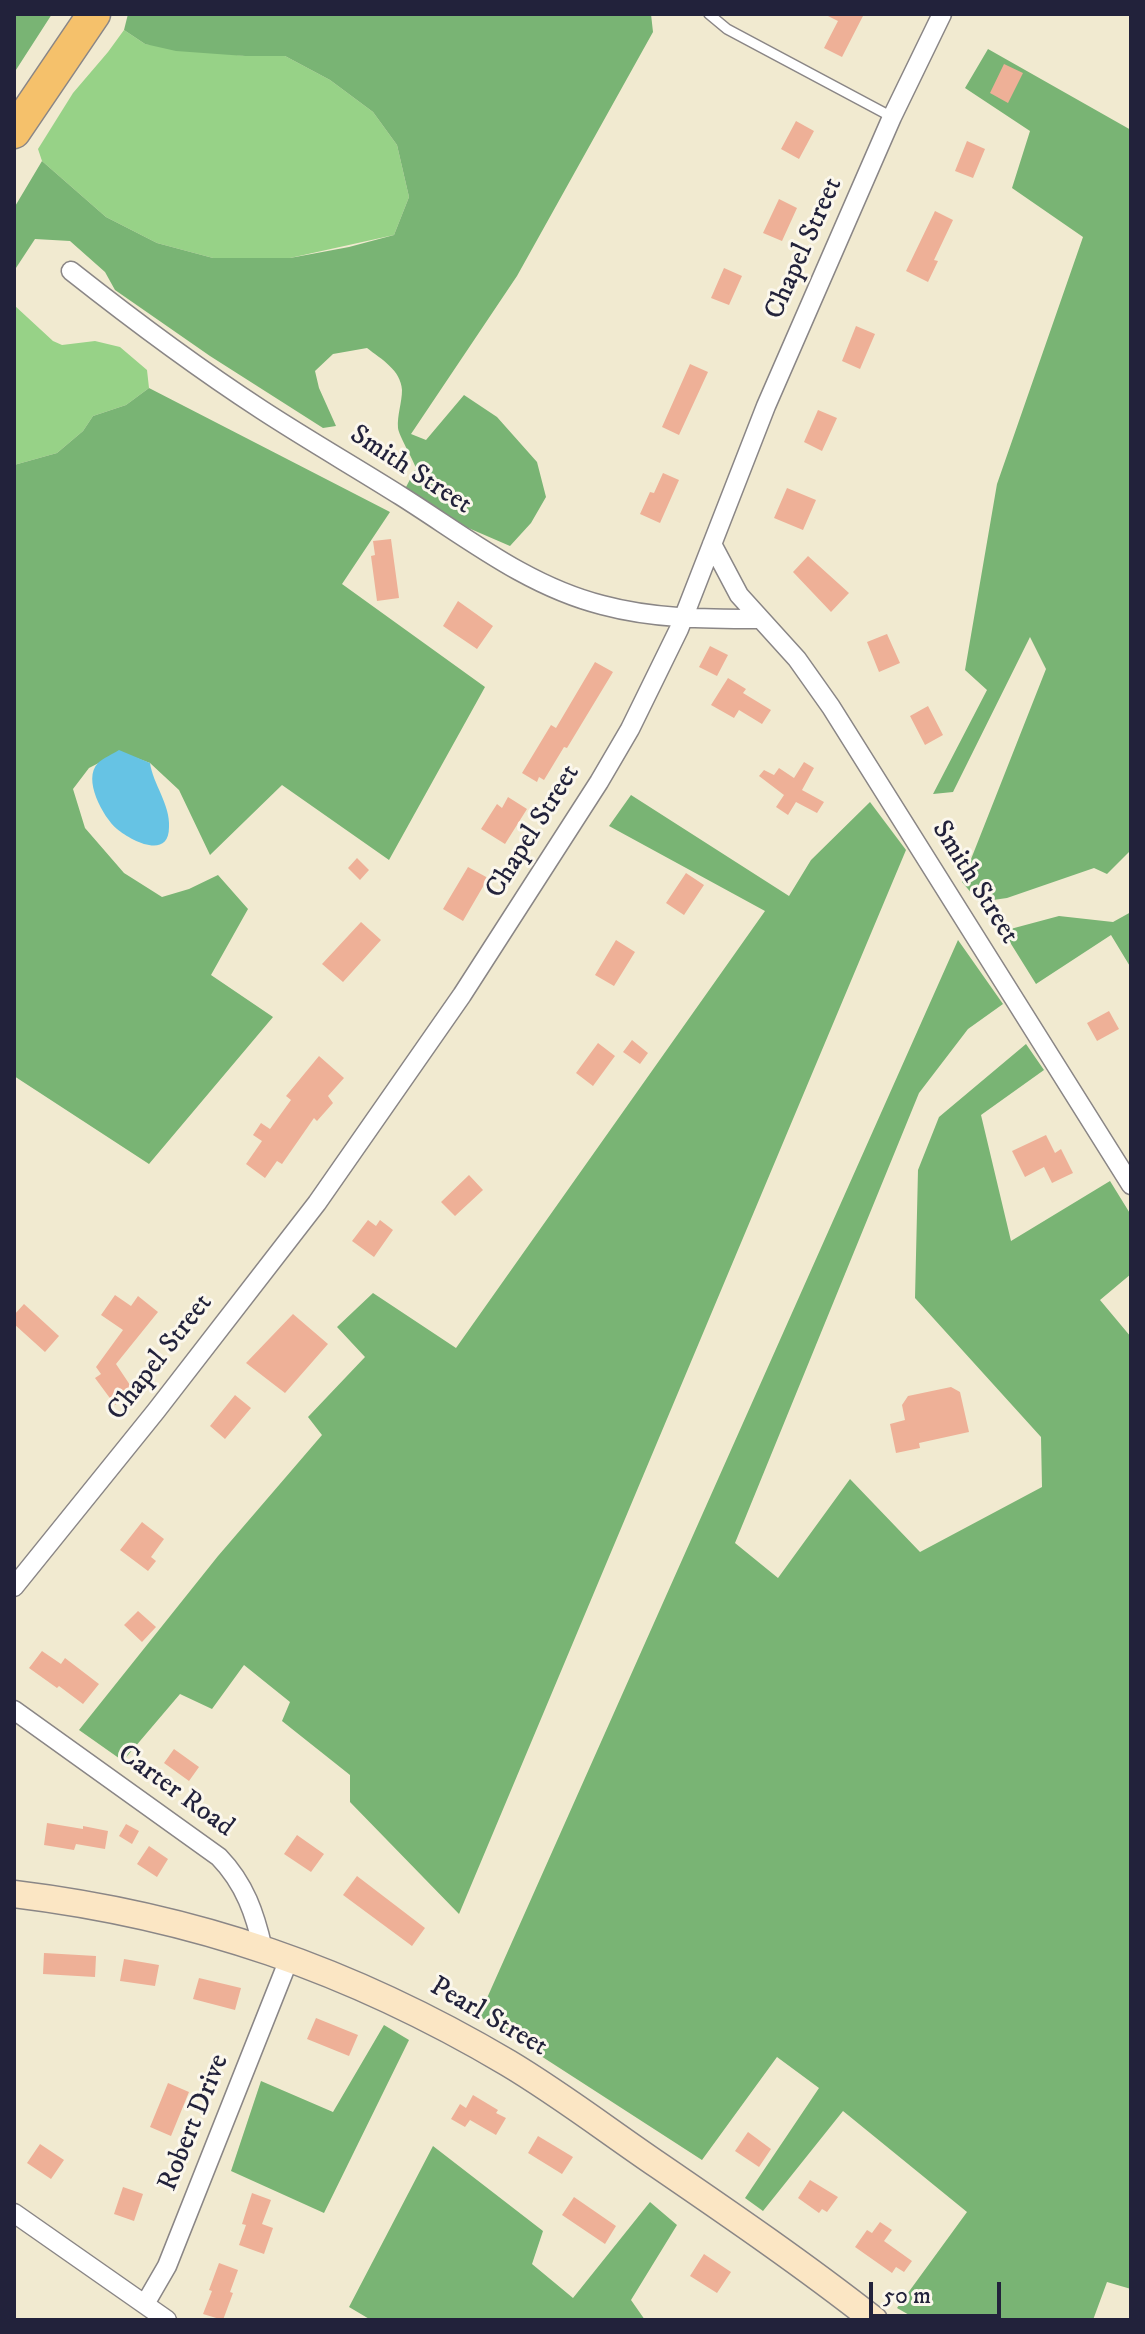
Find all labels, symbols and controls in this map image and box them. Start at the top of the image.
street label: Chapel Street [759,173,851,325]
street label: Smith Street [343,419,477,523]
street label: Chapel Street [480,759,588,905]
street label: Smith Street [923,815,1025,951]
street label: Chapel Street [101,1288,221,1428]
street label: Carter Road [110,1738,240,1846]
street label: Pearl Street [423,1971,553,2065]
street label: Robert Drive [152,2050,238,2196]
scale bar [873,2266,1005,2316]
text: 50 m [883,2281,931,2311]

